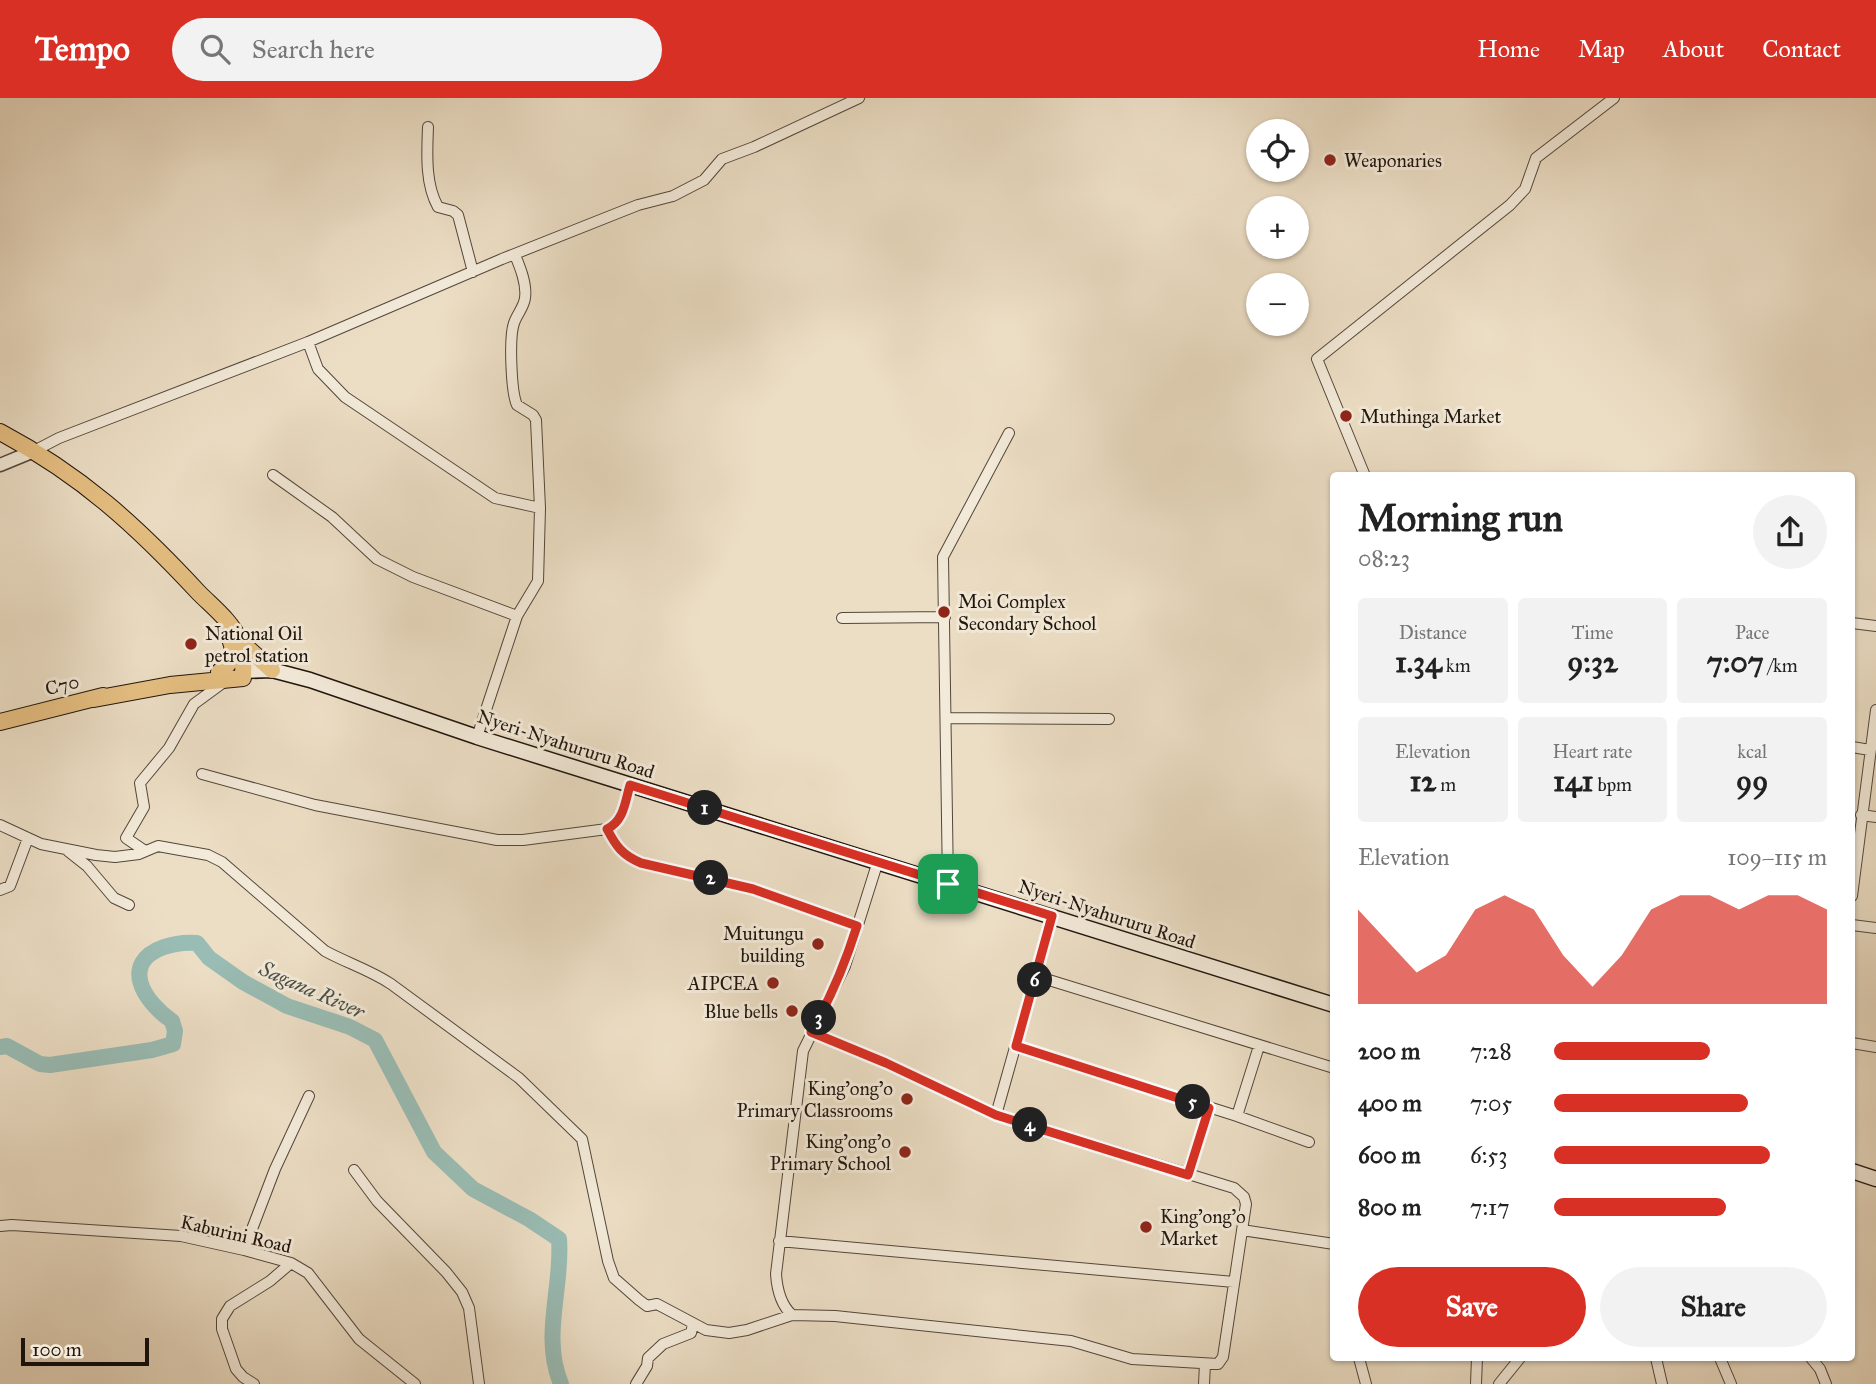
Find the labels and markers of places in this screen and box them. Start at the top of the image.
place label: Weaponaries [1344,149,1442,172]
marker: Weaponaries [1322,152,1338,168]
place label: Muthinga Market [1360,405,1501,429]
marker: Muthinga Market [1338,408,1354,424]
place label: Moi Complex Secondary School [958,590,1097,635]
marker: Moi Complex Secondary School [936,604,952,620]
place label: National Oil petrol station [204,622,309,667]
marker: National Oil petrol station [183,636,199,652]
pin: 1 [688,790,722,826]
pin [918,854,978,914]
pin: 2 [694,860,728,896]
place label: Muitungu building [723,922,804,968]
marker: Muitungu building [810,936,826,952]
pin: 6 [1018,962,1052,998]
place label: AIPCEA [687,972,759,995]
marker: AIPCEA [765,975,781,991]
place label: Blue bells [704,1000,778,1023]
pin: 3 [802,1000,836,1035]
marker: Blue bells [784,1003,800,1019]
place label: King'ong'o Primary Classrooms [736,1077,893,1122]
pin: 5 [1176,1084,1210,1119]
marker: King'ong'o Primary Classrooms [899,1091,915,1107]
pin: 4 [1012,1108,1048,1142]
place label: King'ong'o Primary School [770,1130,892,1175]
marker: King'ong'o Primary School [897,1144,913,1160]
place label: King'ong'o Market [1160,1205,1246,1250]
marker: King'ong'o Market [1138,1219,1154,1235]

